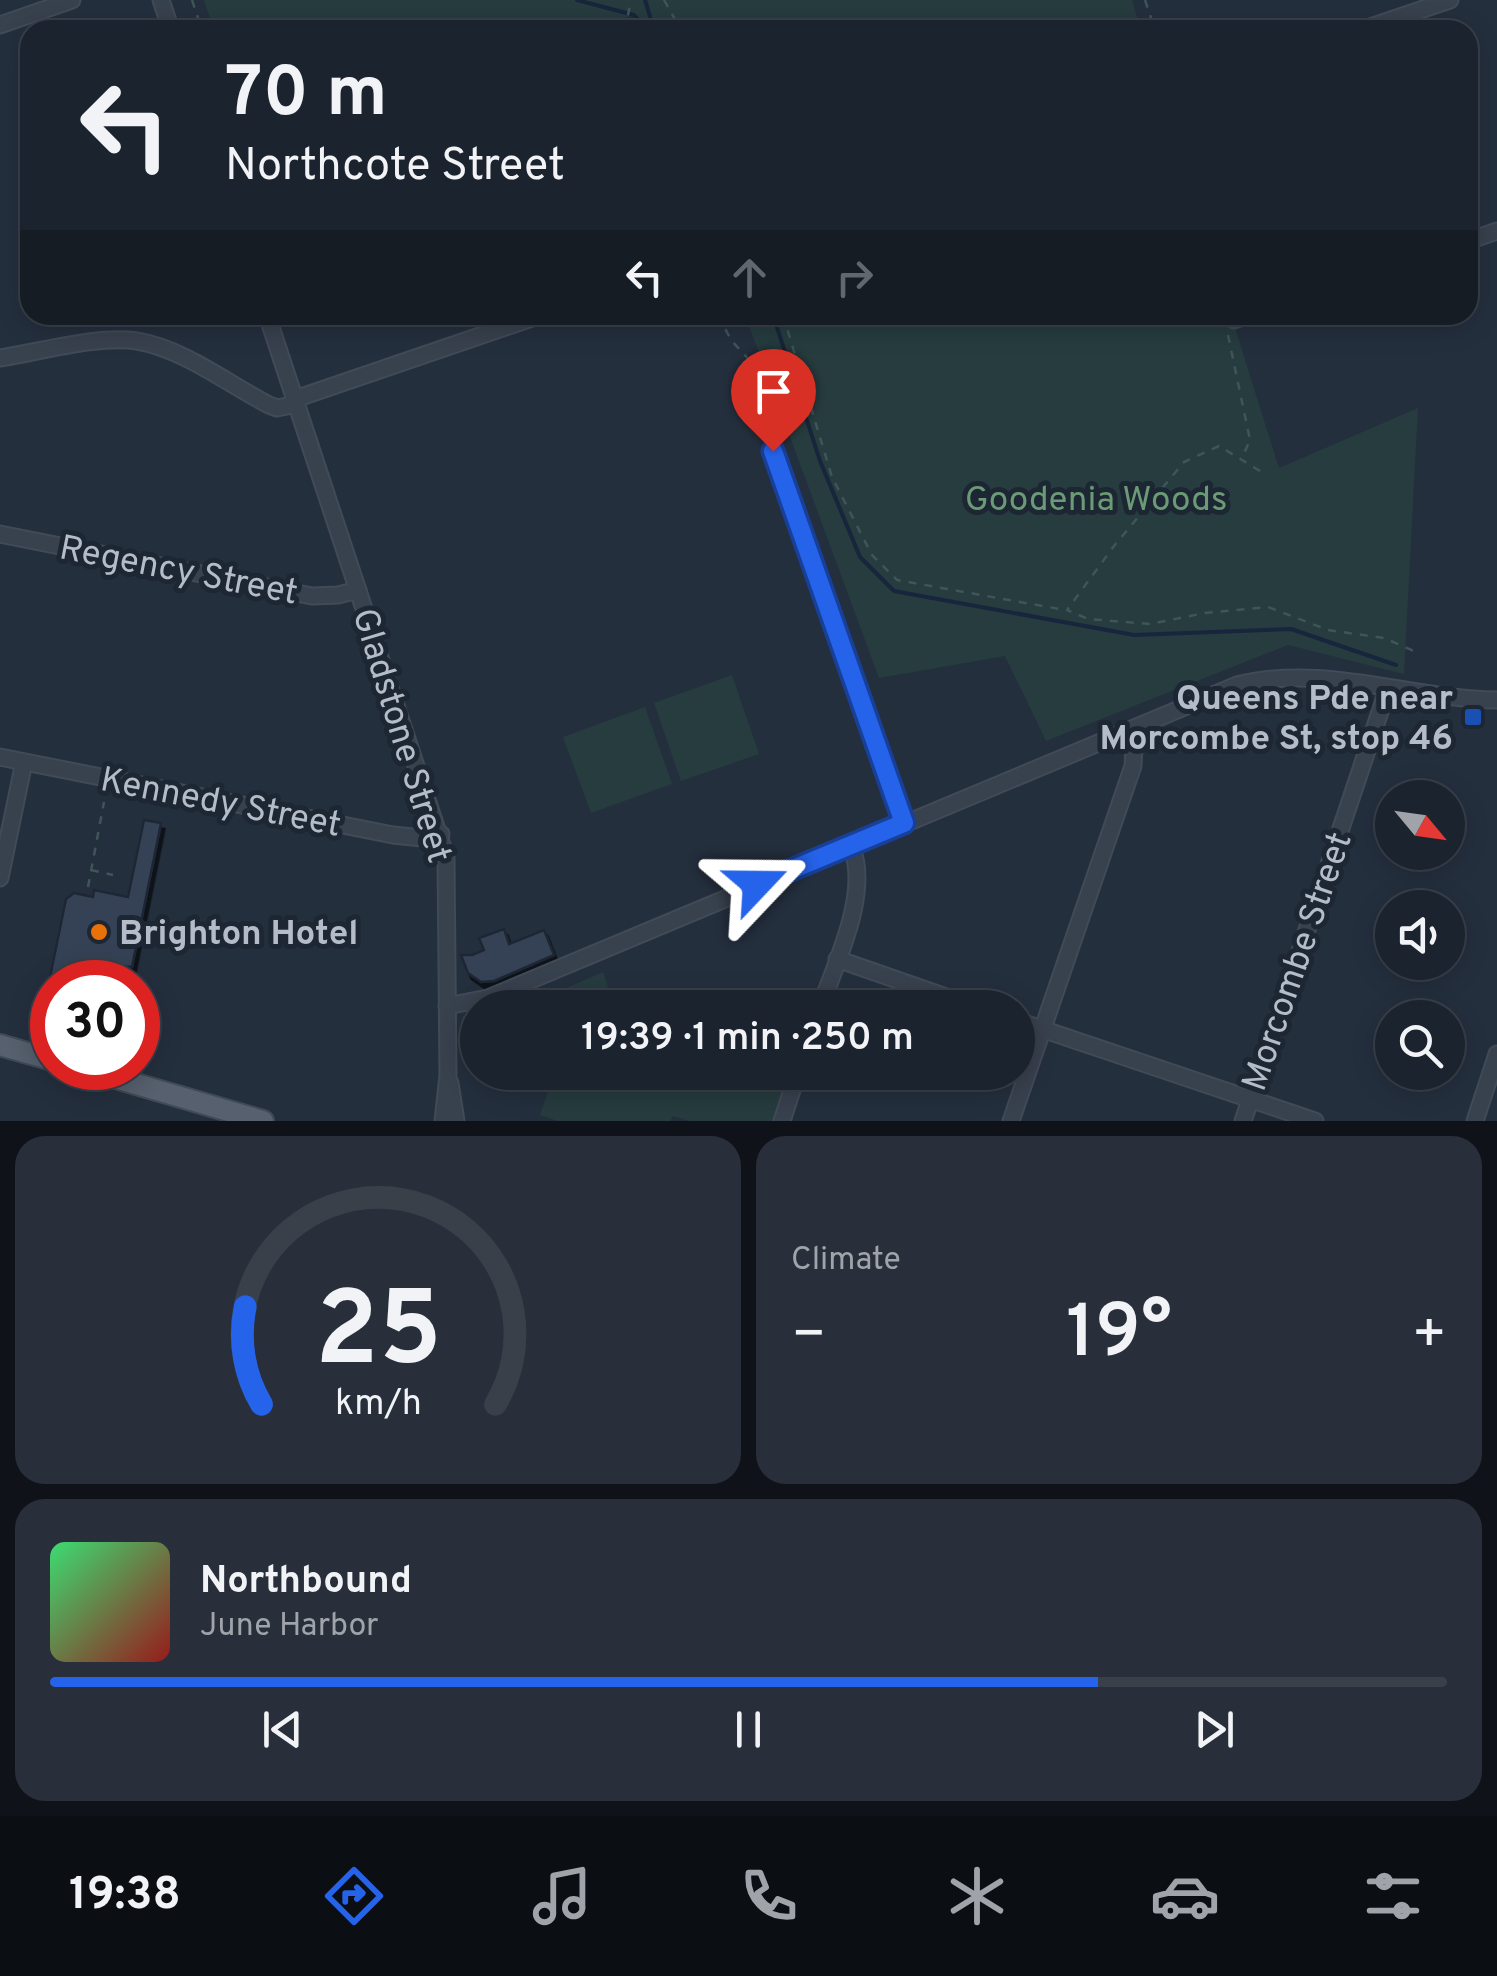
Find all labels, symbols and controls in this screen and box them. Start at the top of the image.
text: 70 m [225,52,388,141]
icon: left [60,60,190,190]
text: Northcote Street [225,139,565,196]
icon: left [617,250,672,305]
icon: ahead [722,250,777,305]
icon: right [827,250,882,305]
pin [731,349,816,452]
icon: arrive [746,364,801,419]
park label: Goodenia Woods [965,479,1227,523]
street label: Regency Street [56,527,301,617]
street label: Gladstone Street [341,603,460,868]
place label: Queens Pde near Morcombe St, stop 46 [1099,678,1453,762]
marker: Queens Pde near Morcombe St, stop 46 [1462,706,1484,728]
street label: Kennedy Street [96,759,344,849]
north arrow [1375,780,1465,870]
map controls [1375,780,1465,1090]
street label: Morcombe Street [1234,827,1364,1097]
position arrow [705,832,809,936]
button: sound [1375,890,1465,980]
place label: Brighton Hotel [119,913,358,957]
marker: Brighton Hotel [88,921,110,943]
speed limit sign: 30 [30,960,160,1090]
button: search [1375,1000,1465,1090]
text: 19:39 · 1 min · 250 m [581,1015,914,1064]
text: Climate [791,1241,901,1281]
text: 25 [314,1270,442,1402]
text: 19° [1066,1289,1172,1384]
text: − [791,1302,826,1372]
text: + [1412,1302,1447,1372]
text: km/h [335,1382,421,1428]
text: Northbound [200,1558,412,1607]
text: June Harbor [200,1607,379,1647]
icon: previous [255,1702,310,1757]
icon: pause [721,1702,776,1757]
icon: next [1187,1702,1242,1757]
icon: directions [319,1861,389,1931]
icon: music [527,1861,597,1931]
icon: phone [734,1861,804,1931]
icon: climate [942,1861,1012,1931]
icon: car [1150,1861,1220,1931]
icon: filters [1358,1861,1428,1931]
text: 19:38 [69,1868,181,1925]

